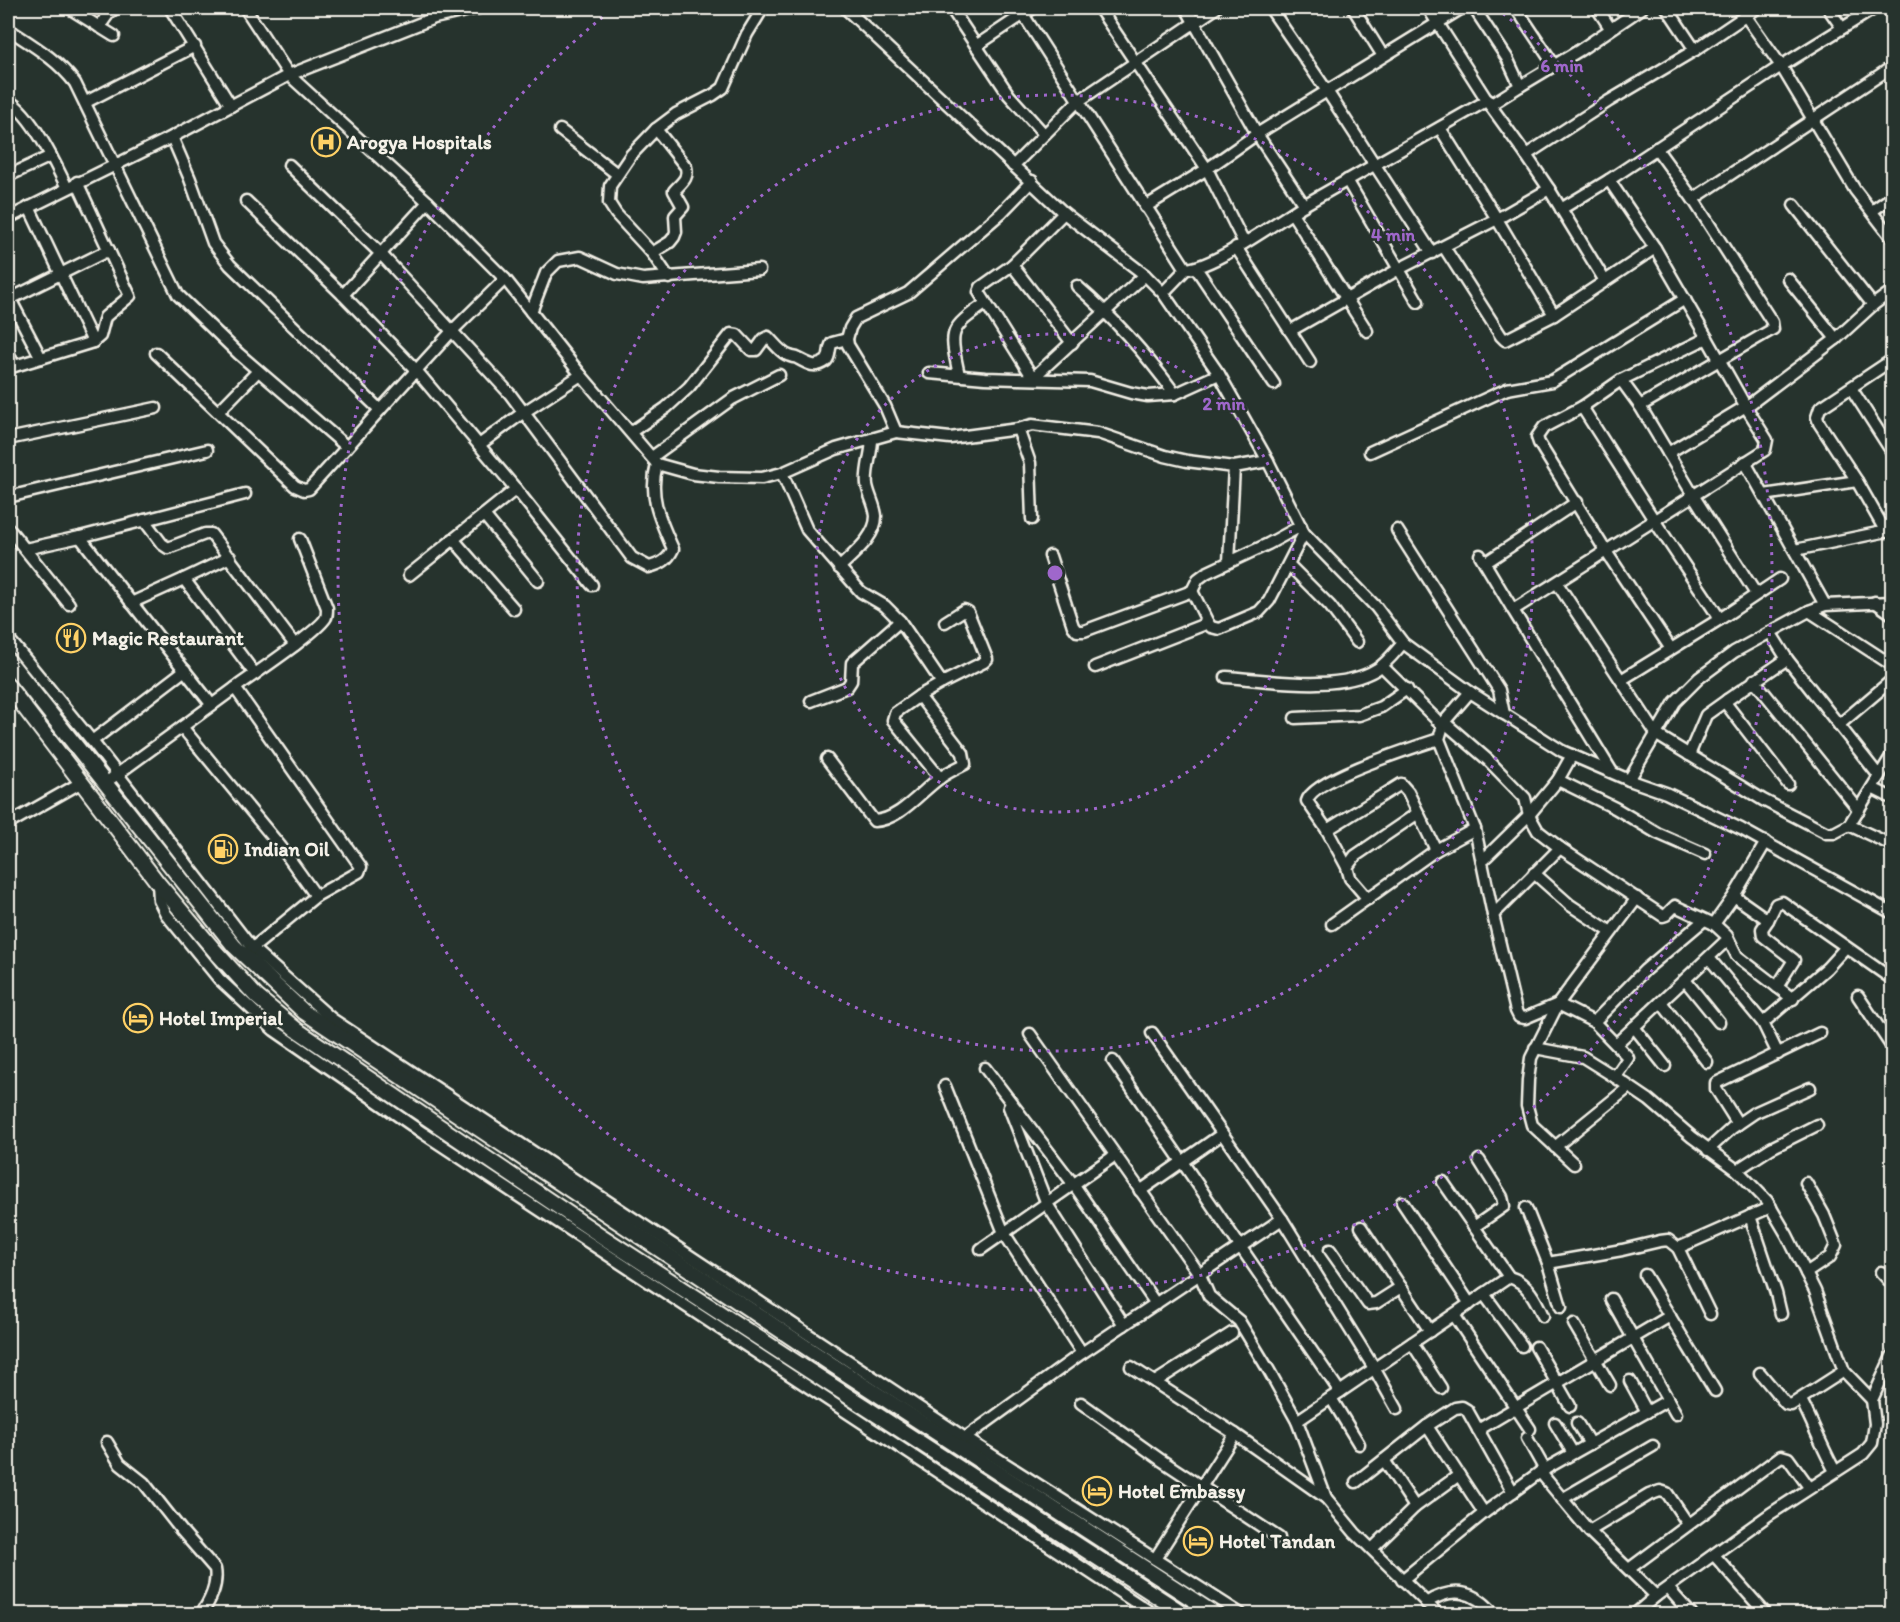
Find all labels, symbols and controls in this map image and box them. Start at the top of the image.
text: 6 min [1541,55,1584,77]
hospital icon: Arogya Hospitals [310,126,342,158]
place label: Arogya Hospitals [346,130,492,155]
text: 4 min [1371,224,1416,246]
text: 2 min [1203,393,1246,415]
centre of rings [1045,563,1065,583]
restaurant icon: Magic Restaurant [55,622,87,654]
place label: Magic Restaurant [92,626,244,651]
fuel station icon: Indian Oil [207,833,239,865]
place label: Indian Oil [244,837,330,861]
hotel icon: Hotel Imperial [122,1002,154,1034]
place label: Hotel Imperial [159,1006,283,1031]
hotel icon: Hotel Embassy [1081,1475,1113,1507]
place label: Hotel Embassy [1118,1479,1246,1504]
hotel icon: Hotel Tandan [1182,1525,1214,1557]
place label: Hotel Tandan [1219,1529,1336,1553]

